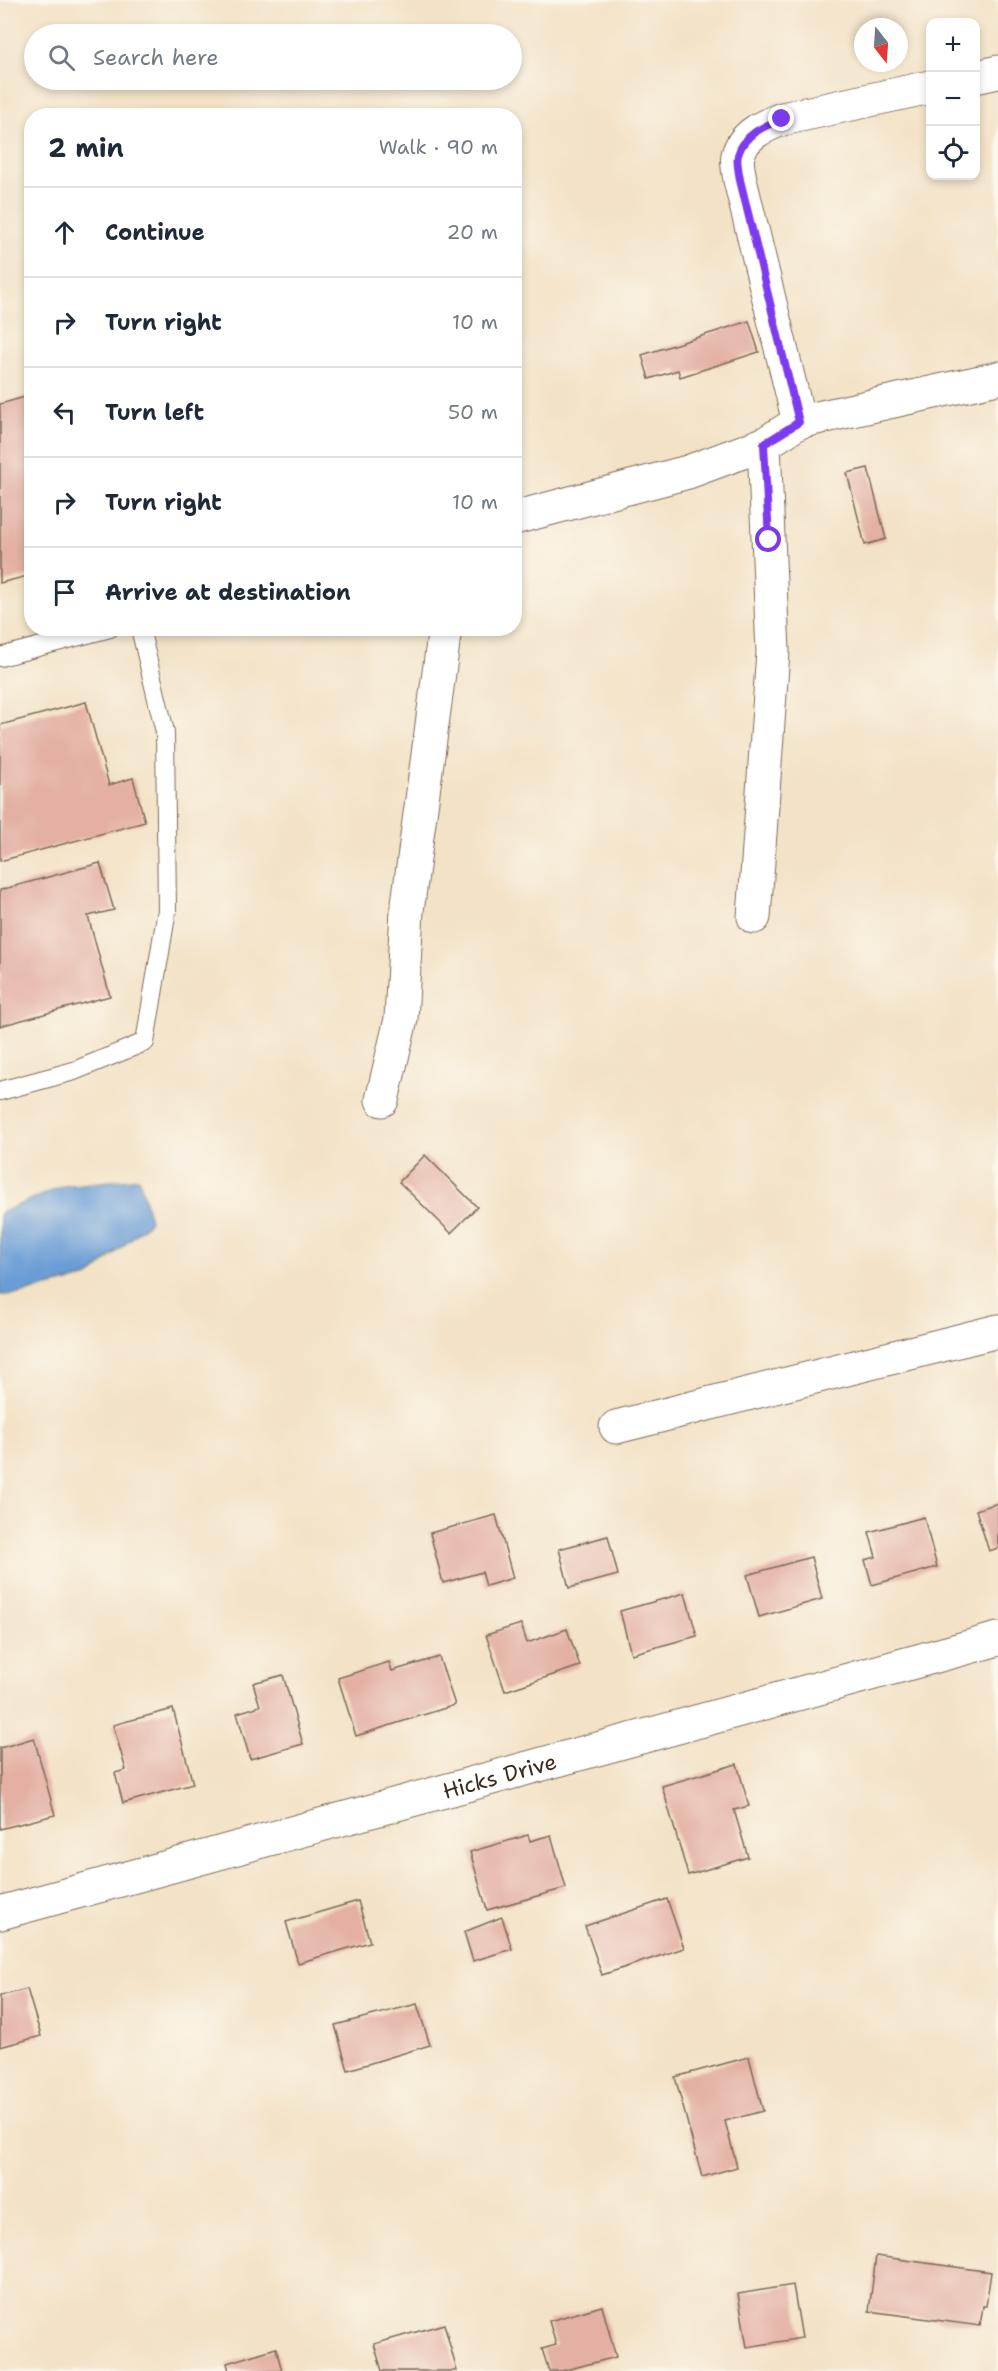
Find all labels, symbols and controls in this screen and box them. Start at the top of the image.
north arrow [854,18,908,72]
map controls [926,18,980,180]
button: + [926,18,980,72]
search box [24,24,522,90]
icon: search [45,41,78,74]
text: Search here [93,43,219,72]
button: − [926,72,980,126]
route end [768,105,794,131]
button: locate [926,126,980,180]
text: 2 min [48,130,124,165]
text: Walk · 90 m [379,134,498,160]
icon: ahead [48,216,81,249]
text: Continue [105,218,205,247]
text: 20 m [447,219,498,245]
icon: right [48,306,81,339]
text: Turn right [105,308,222,337]
text: 10 m [452,309,498,335]
icon: left [48,396,81,429]
text: Turn left [105,398,204,427]
text: 50 m [448,399,498,425]
icon: right [48,486,81,519]
text: Turn right [105,488,222,517]
text: 10 m [452,489,498,515]
route start [755,526,781,552]
icon: arrive [48,576,81,609]
text: Arrive at destination [105,578,351,607]
street label: Hicks Drive [439,1747,560,1806]

